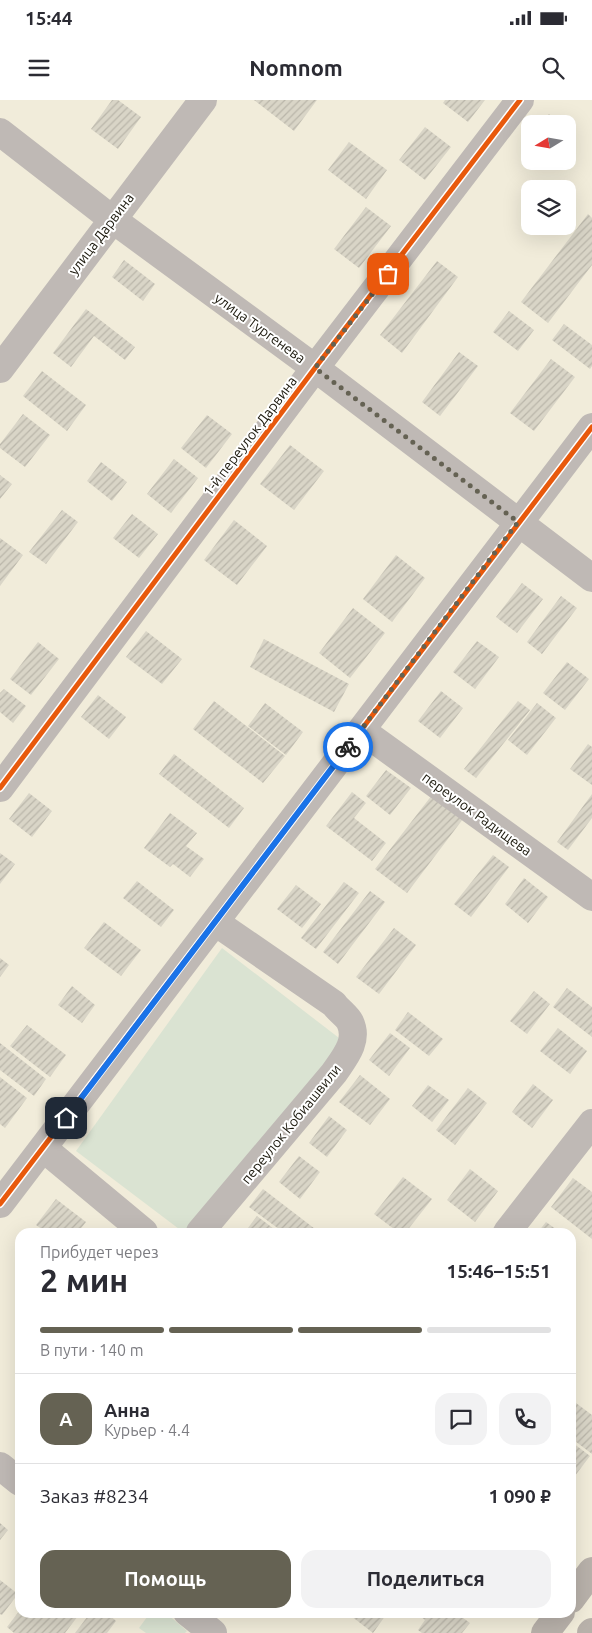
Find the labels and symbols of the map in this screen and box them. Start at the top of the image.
north arrow [521,115,576,170]
street label: улица Дарвина [65,190,137,278]
pin [367,253,409,295]
street label: улица Тургенева [211,290,309,366]
street label: 1-й переулок Дарвина [200,373,300,499]
courier [323,722,373,772]
street label: переулок Радищева [419,769,535,859]
street label: переулок Кобиашвили [238,1061,344,1187]
pin [45,1097,87,1139]

